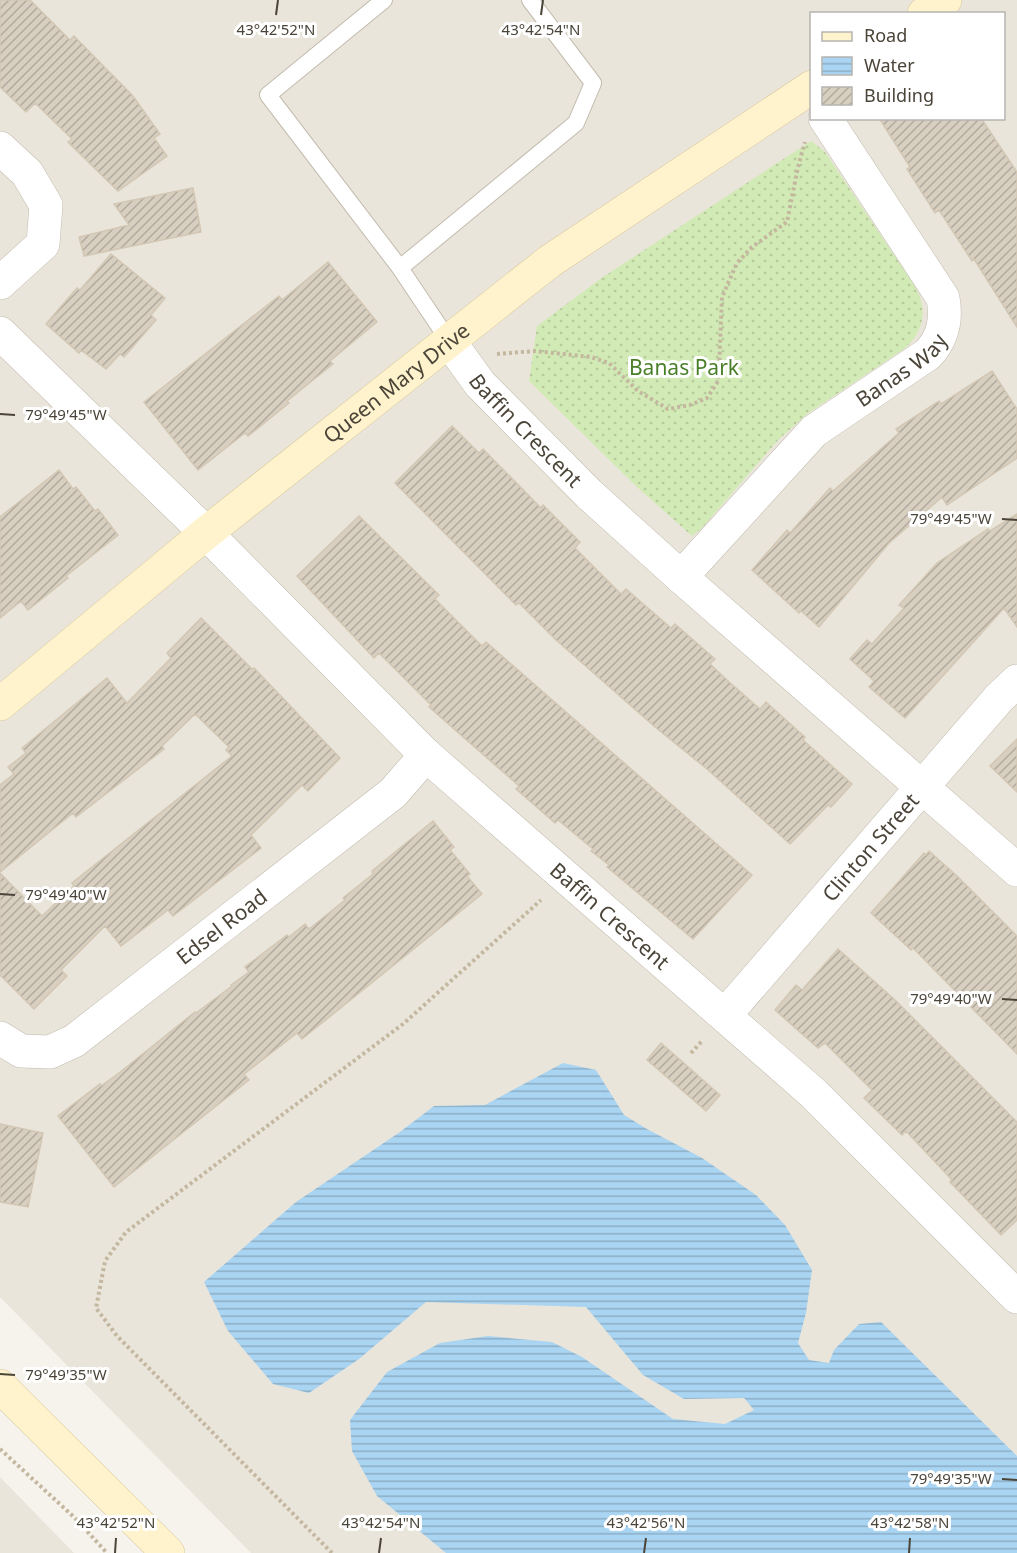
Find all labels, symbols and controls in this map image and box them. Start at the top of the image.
legend [810,12,1005,120]
text: 43°42'52"N [237,19,315,39]
text: 43°42'54"N [502,19,580,39]
text: Road [864,23,907,47]
text: Water [864,53,915,77]
text: Building [864,83,934,107]
street label: Queen Mary Drive [317,316,475,449]
street label: Banas Way [850,329,953,413]
park label: Banas Park [629,353,740,381]
street label: Baffin Crescent [463,368,589,493]
text: 79°49'45"W [25,404,107,424]
text: 79°49'45"W [910,508,992,528]
street label: Clinton Street [816,787,925,907]
street label: Baffin Crescent [544,856,676,976]
street label: Edsel Road [170,882,273,970]
text: 79°49'40"W [25,884,107,904]
text: 79°49'40"W [910,988,992,1008]
text: 79°49'35"W [25,1364,107,1384]
text: 79°49'35"W [910,1468,992,1488]
text: 43°42'52"N [77,1512,155,1532]
text: 43°42'54"N [342,1512,420,1532]
text: 43°42'56"N [607,1512,685,1532]
text: 43°42'58"N [871,1512,949,1532]

